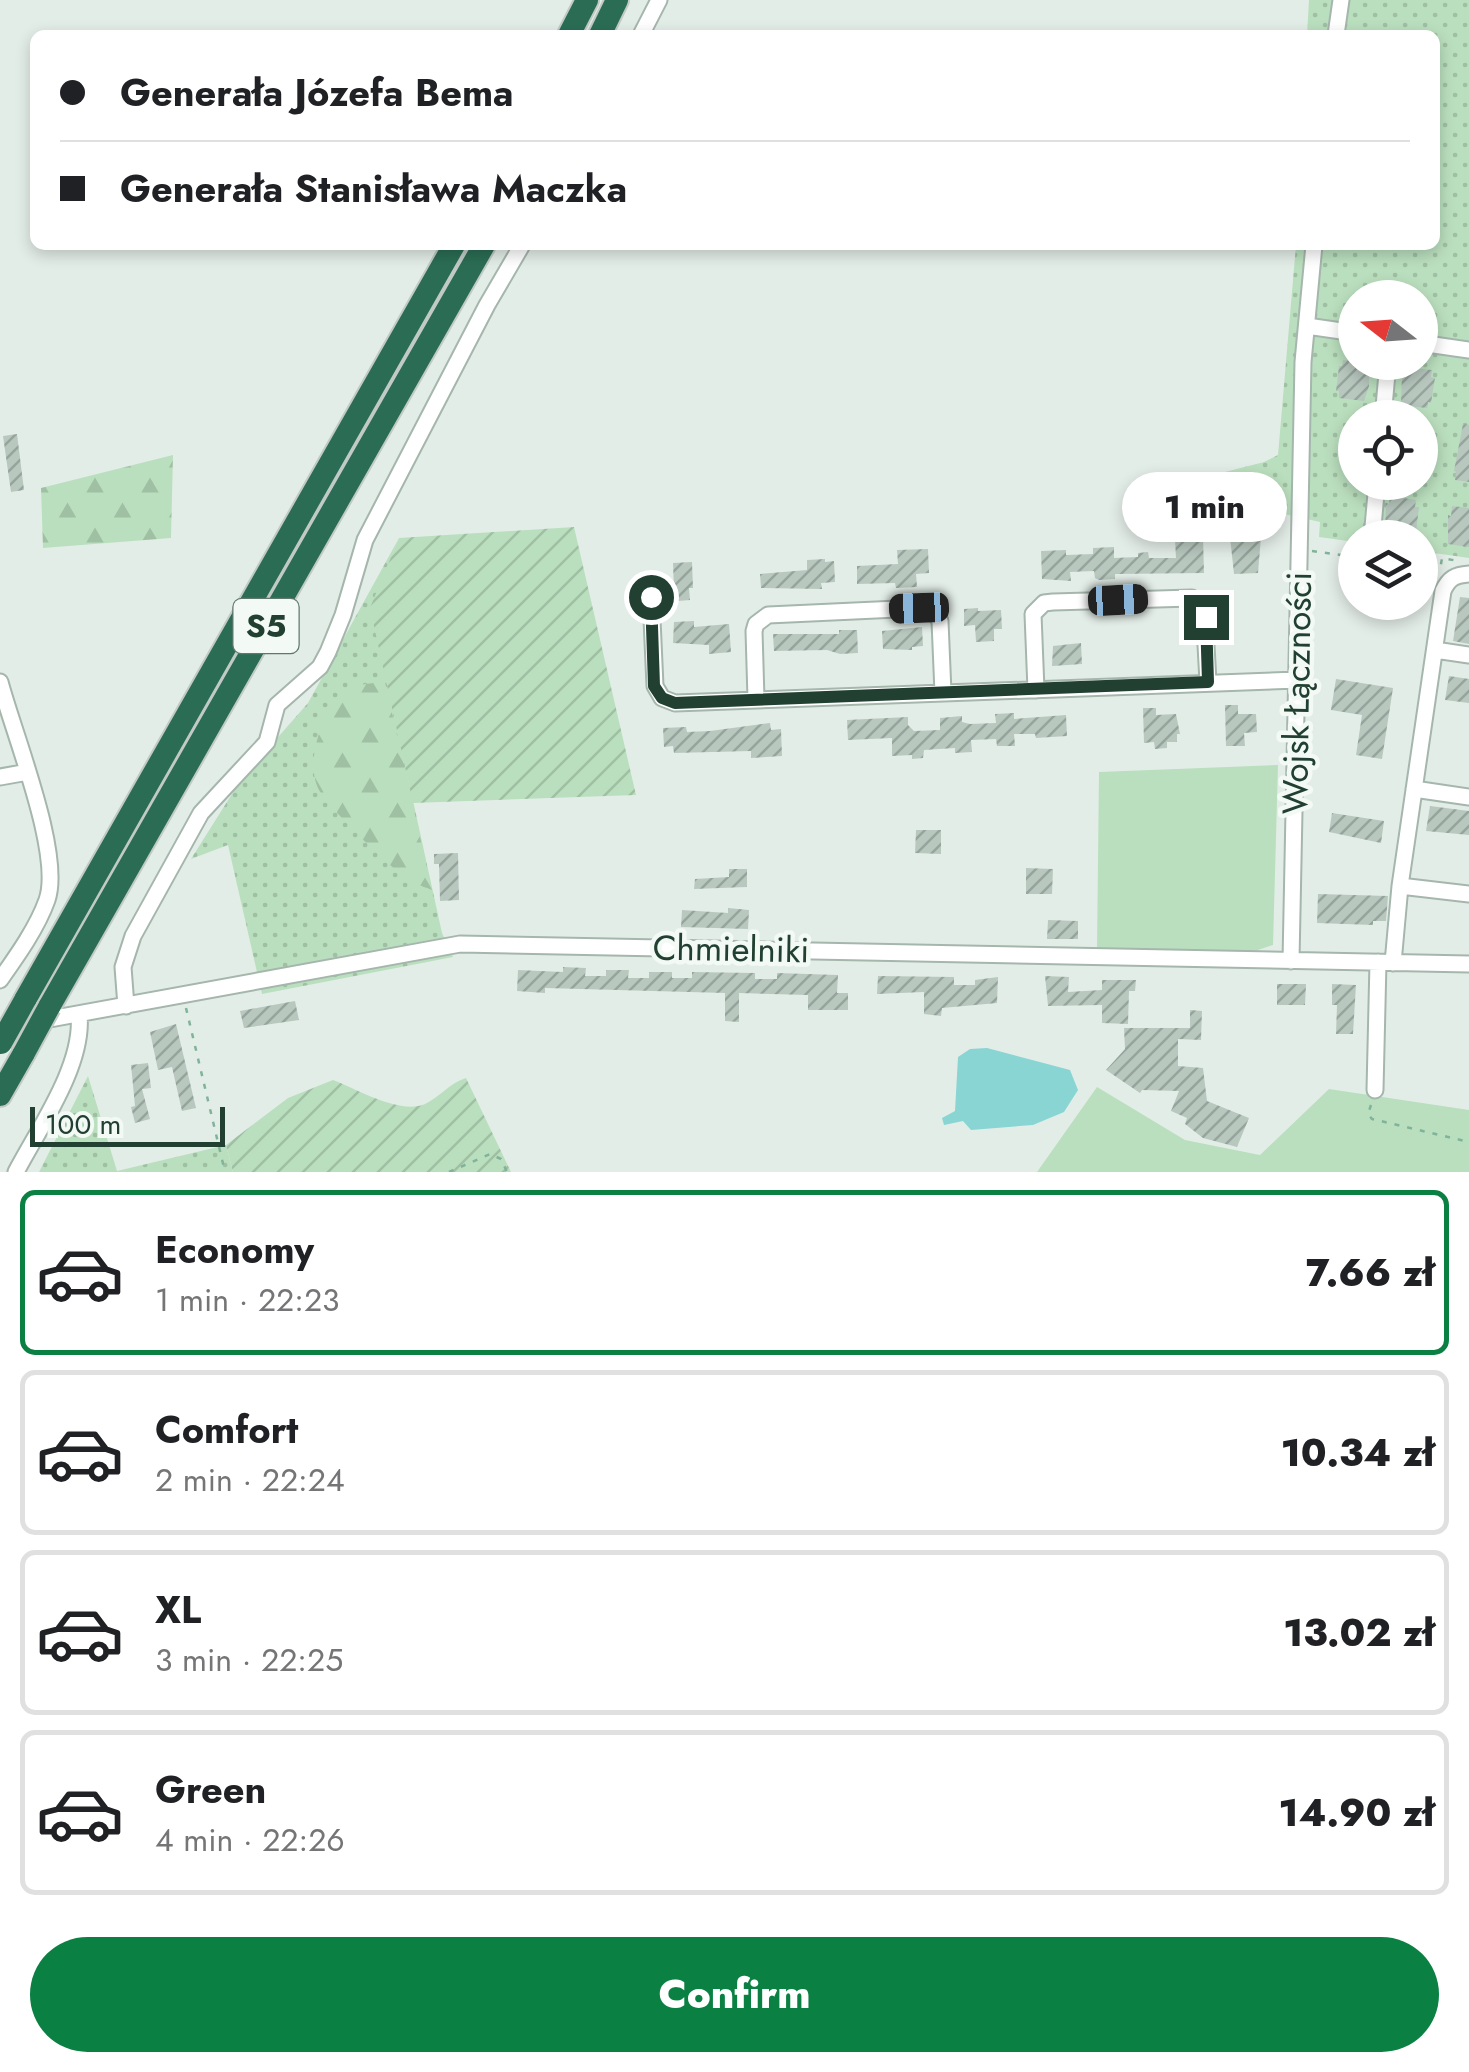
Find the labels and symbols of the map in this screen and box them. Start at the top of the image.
north arrow [1338,280,1438,380]
callout: 1 min [1124,472,1288,542]
street label: Wojsk Łączności [1270,571,1324,815]
route start [629,575,674,620]
car [1087,583,1149,617]
car [888,592,950,624]
route end [1184,595,1229,640]
road number: S5 [234,599,298,653]
street label: Chmielniki [652,923,810,975]
scale bar [30,1102,225,1146]

